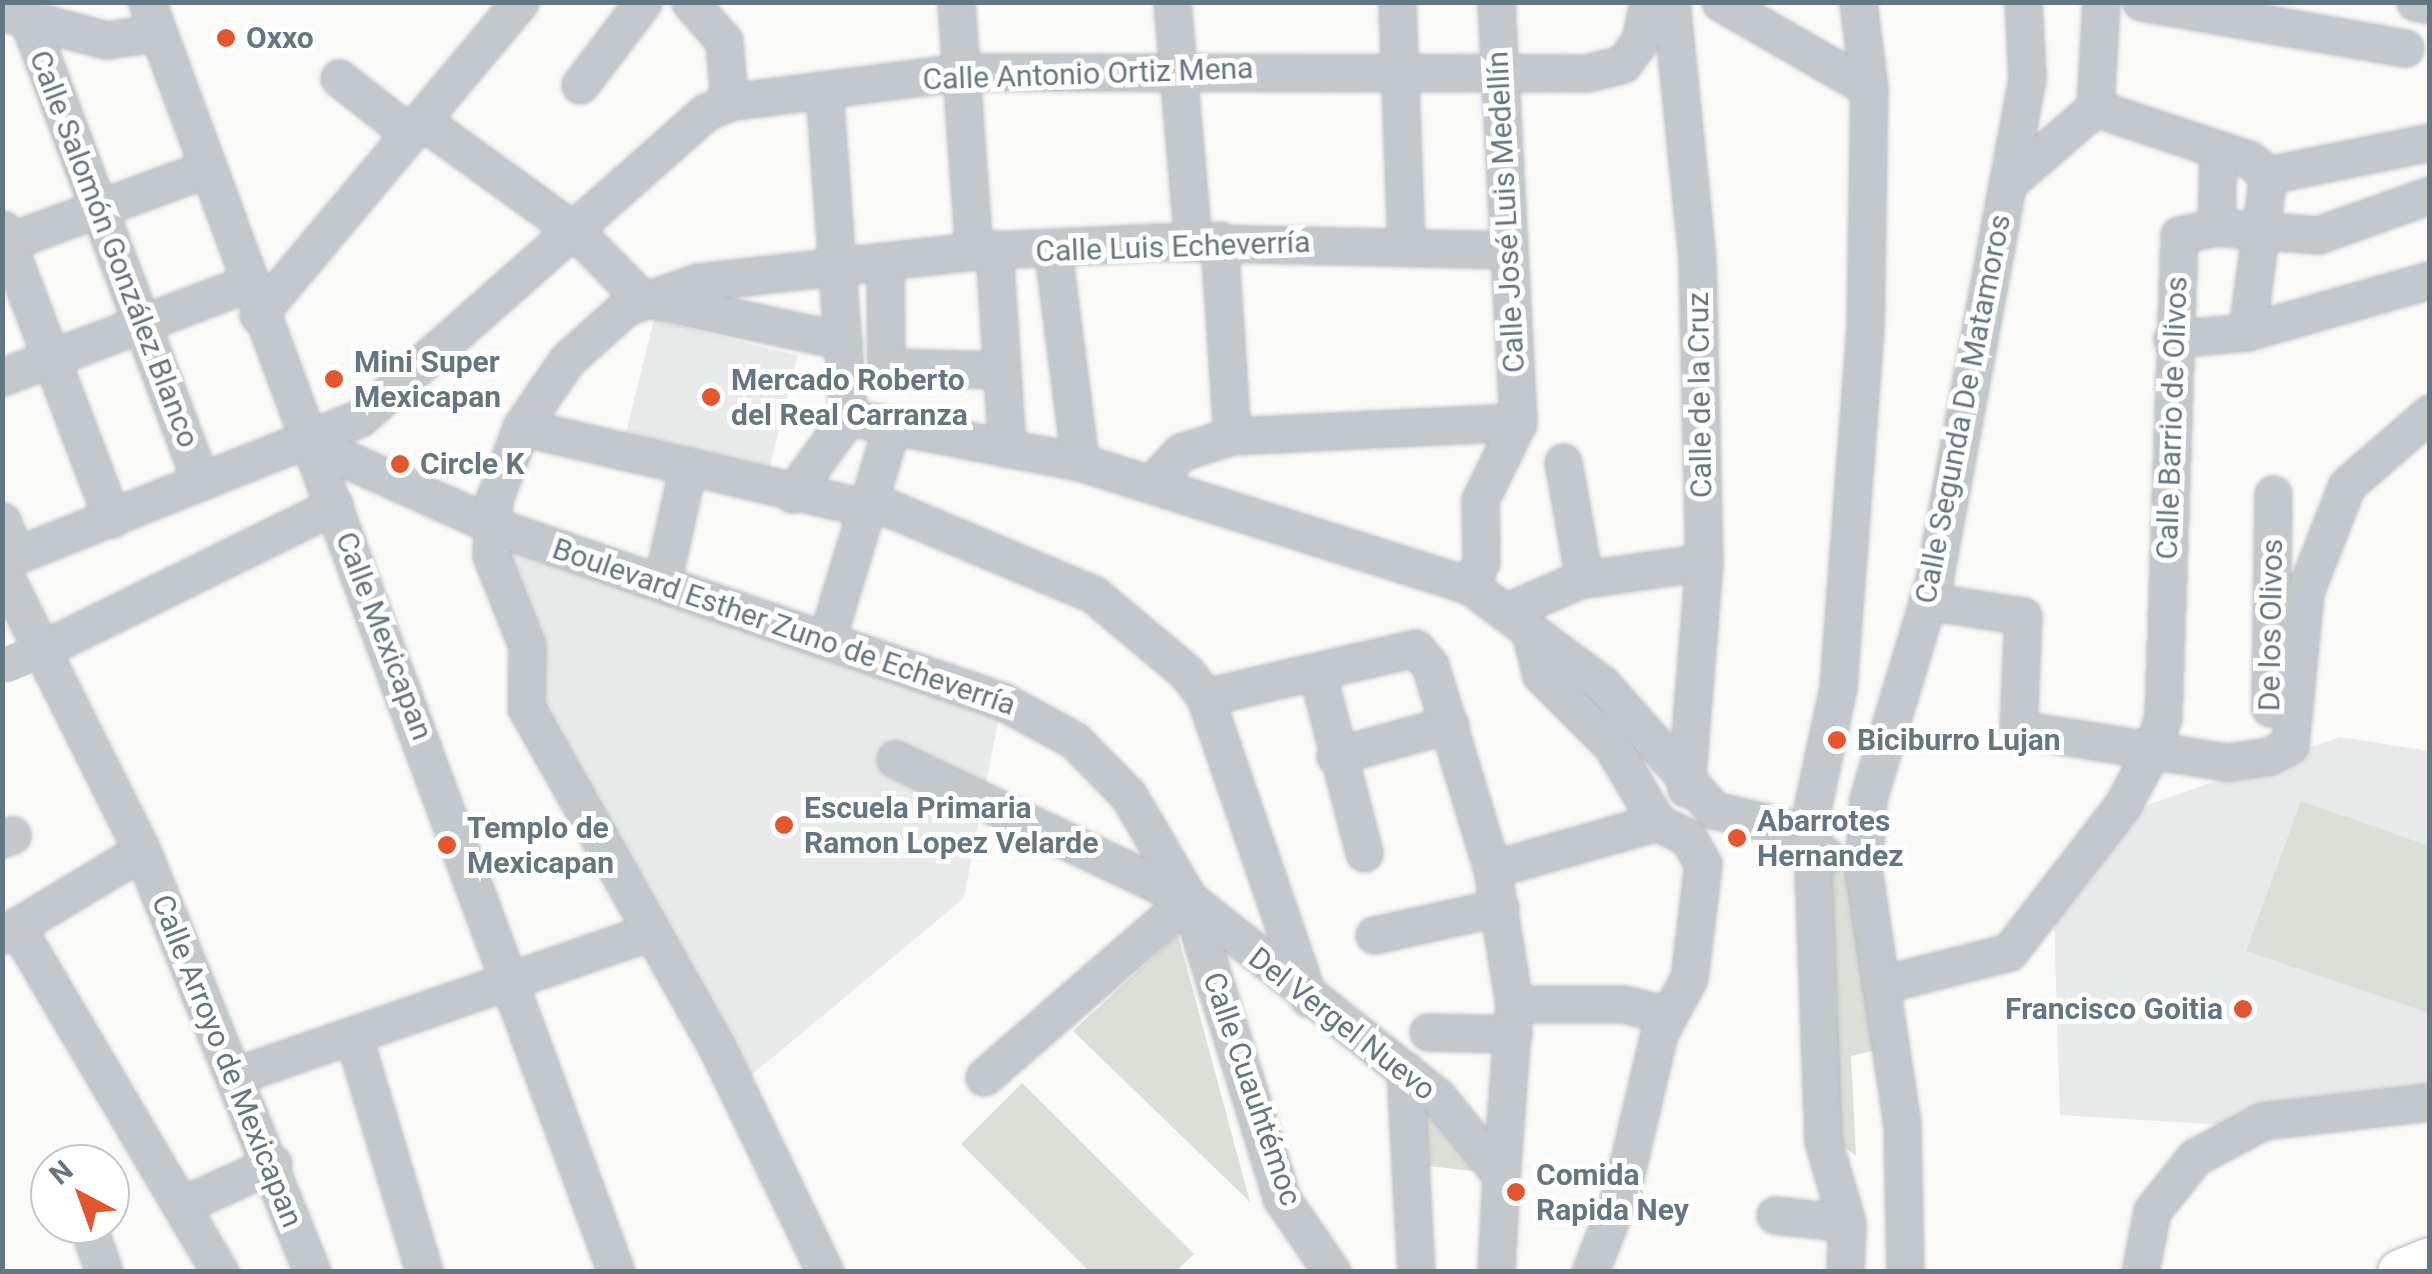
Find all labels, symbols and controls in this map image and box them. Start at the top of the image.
place label: Oxxo [246,20,314,56]
marker: Oxxo [215,27,237,49]
street label: Calle Salomón González Blanco [22,45,206,453]
street label: Calle Antonio Ortiz Mena [922,50,1254,98]
street label: Calle José Luis Medellín [1480,50,1532,374]
street label: Calle Segunda De Matamoros [1908,211,2018,607]
street label: Calle Luis Echeverría [1035,224,1311,270]
street label: Calle Barrio de Olivos [2149,276,2195,560]
street label: Calle de la Cruz [1680,292,1720,498]
place label: Mini Super Mexicapan [354,344,501,414]
place label: Mercado Roberto del Real Carranza [731,362,968,432]
marker: Mini Super Mexicapan [323,368,345,390]
marker: Mercado Roberto del Real Carranza [700,386,722,408]
place label: Circle K [420,446,525,482]
marker: Circle K [389,453,411,475]
street label: Calle Mexicapan [328,527,440,745]
street label: Boulevard Esther Zuno de Echeverría [548,531,1020,723]
street label: De los Olivos [2251,538,2291,712]
place label: Biciburro Lujan [1857,722,2061,758]
marker: Biciburro Lujan [1826,729,1848,751]
place label: Escuela Primaria Ramon Lopez Velarde [804,790,1098,860]
place label: Abarrotes Hernandez [1757,803,1903,874]
place label: Templo de Mexicapan [467,810,614,880]
marker: Escuela Primaria Ramon Lopez Velarde [773,814,795,836]
marker: Abarrotes Hernandez [1726,827,1748,849]
marker: Templo de Mexicapan [436,834,458,856]
street label: Calle Arroyo de Mexicapan [144,890,310,1232]
street label: Del Vergel Nuevo [1241,940,1443,1108]
street label: Calle Cuauhtémoc [1195,968,1309,1210]
place label: Francisco Goitia [2005,991,2223,1027]
marker: Francisco Goitia [2232,998,2254,1020]
north arrow [30,1144,130,1244]
text: N [43,1154,80,1191]
place label: Comida Rapida Ney [1536,1157,1689,1228]
marker: Comida Rapida Ney [1505,1181,1527,1203]

